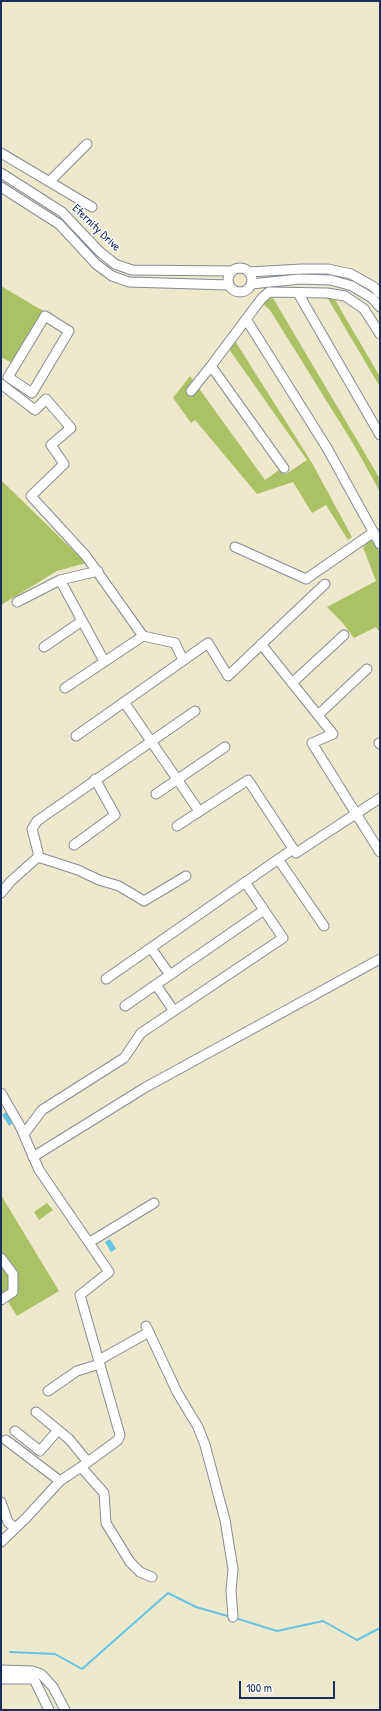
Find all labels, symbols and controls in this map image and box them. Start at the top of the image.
street label: Eternity Drive [69,201,123,255]
scale bar [241,1673,337,1699]
text: 100 m [246,1679,272,1696]

